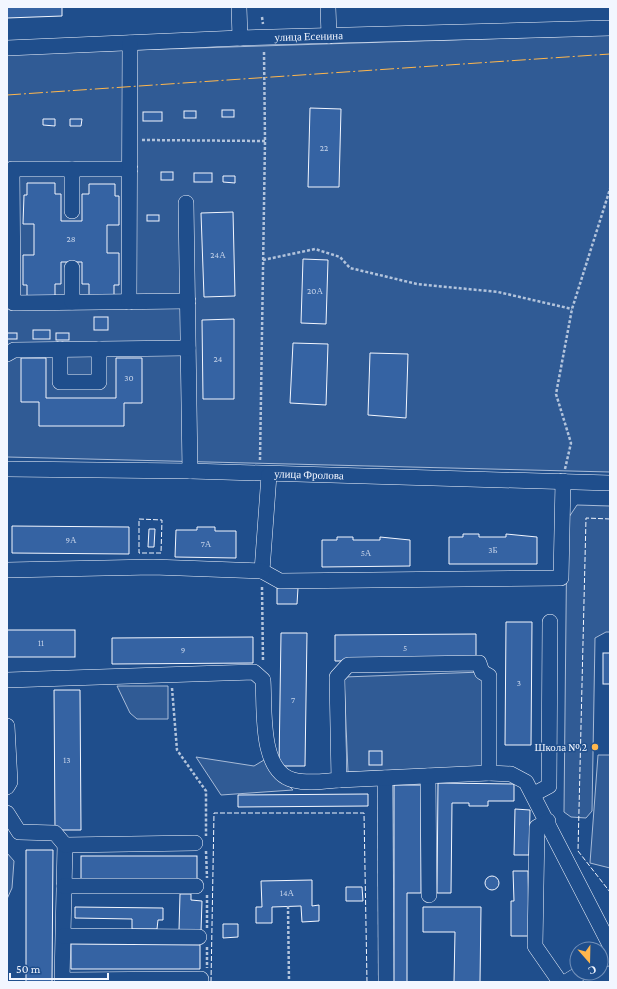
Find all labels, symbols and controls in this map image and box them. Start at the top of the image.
street label: улица Есенина [274,29,343,43]
house number: 22 [320,143,328,153]
house number: 28 [66,234,76,244]
house number: 24А [210,250,226,260]
house number: 20А [307,286,323,296]
house number: 24 [214,354,223,364]
house number: 30 [124,373,134,383]
street label: улица Фролова [274,467,344,481]
house number: 9А [65,535,77,545]
house number: 7А [201,539,212,549]
house number: 3Б [488,545,498,555]
house number: 5А [361,548,372,558]
house number: 11 [38,638,44,648]
house number: 5 [403,643,407,653]
house number: 9 [181,645,186,655]
house number: 3 [517,678,521,688]
house number: 7 [291,695,295,705]
place label: Школа № 2 [534,741,587,753]
marker: Школа № 2 [590,742,600,752]
house number: 13 [63,755,71,765]
house number: 14А [280,888,295,898]
north arrow [569,941,609,981]
scale bar [10,955,108,981]
text: 50 m [16,962,41,976]
text: С [587,963,598,977]

